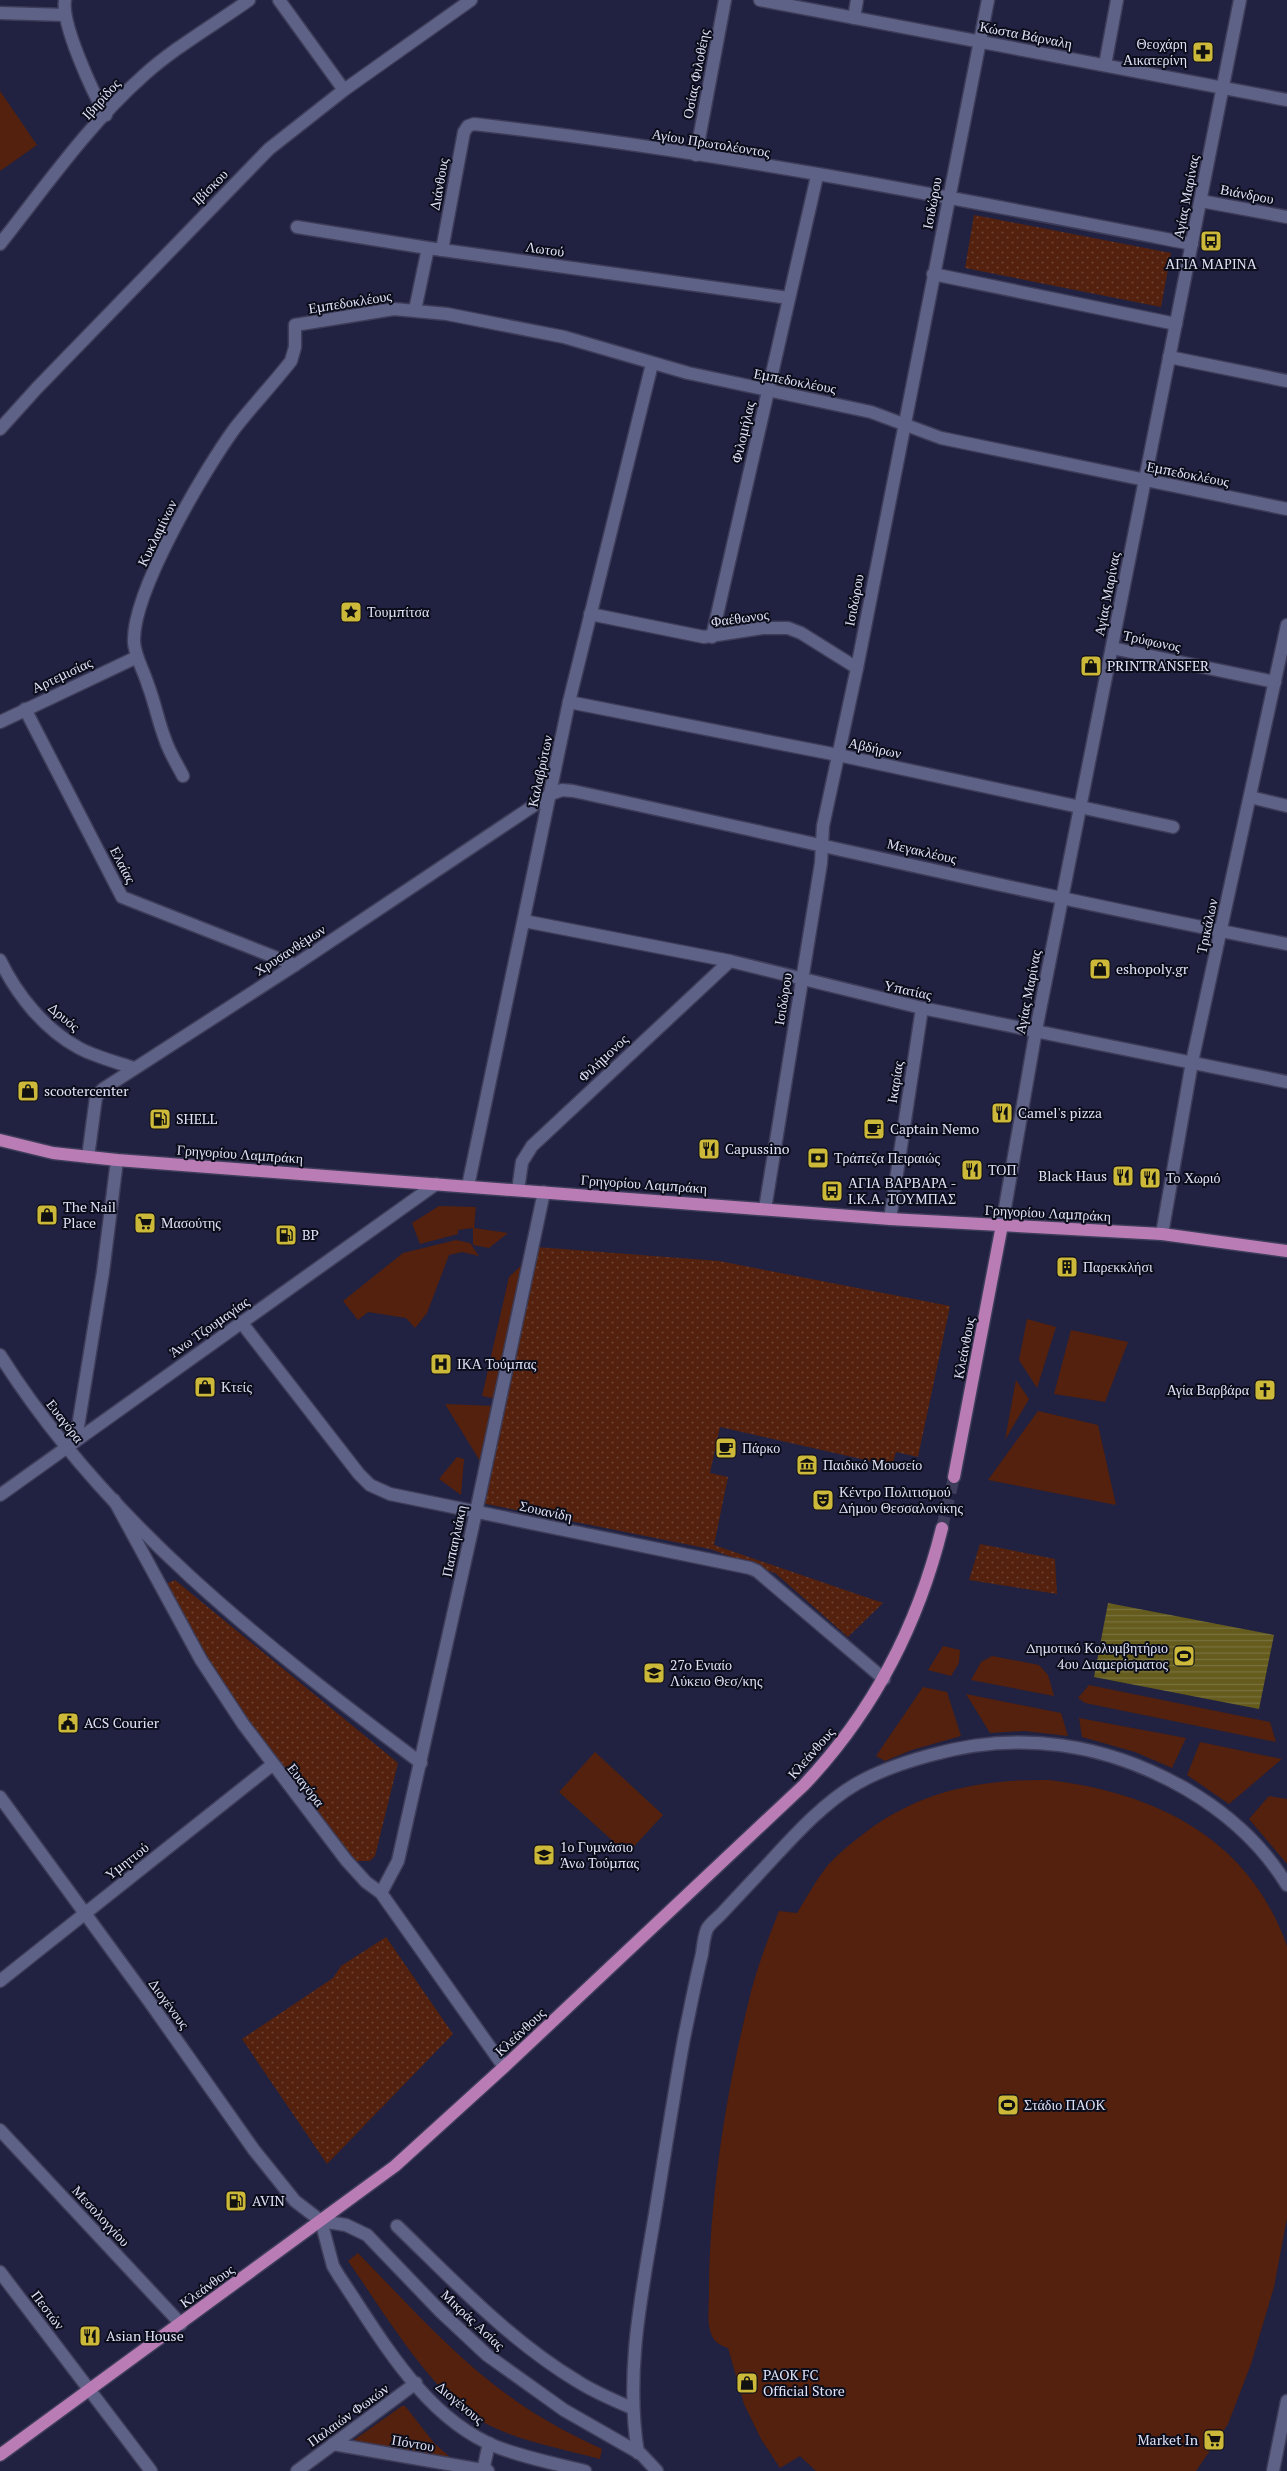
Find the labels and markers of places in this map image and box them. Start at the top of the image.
place label: Θεοχάρη Αικατερίνη [1123,34,1187,69]
pharmacy icon: Θεοχάρη Αικατερίνη [1191,40,1215,64]
bus stop icon: ΑΓΙΑ ΜΑΡΙΝΑ [1199,229,1223,253]
place label: ΑΓΙΑ ΜΑΡΙΝΑ [1165,254,1258,273]
place icon: Τουμπίτσα [339,600,363,624]
place label: Τουμπίτσα [367,602,430,621]
shop icon: PRINTRANSFER [1079,654,1103,678]
place label: PRINTRANSFER [1107,656,1209,675]
shop icon: eshopoly.gr [1088,957,1112,981]
place label: eshopoly.gr [1116,959,1189,978]
shop icon: scootercenter [16,1079,40,1103]
place label: scootercenter [44,1081,129,1100]
restaurant icon: Camel's pizza [990,1101,1014,1125]
place label: Camel's pizza [1018,1103,1102,1122]
fuel station icon: SHELL [148,1107,172,1131]
place label: SHELL [176,1109,218,1128]
cafe icon: Captain Nemo [862,1117,886,1141]
place label: Captain Nemo [890,1119,979,1138]
restaurant icon: Capussino [697,1137,721,1161]
place label: Capussino [725,1139,790,1158]
bank icon: Τράπεζα Πειραιώς [806,1146,830,1170]
place label: Τράπεζα Πειραιώς [834,1148,940,1167]
restaurant icon: ΤΟΠ [960,1158,984,1182]
place label: ΤΟΠ [988,1160,1017,1179]
restaurant icon: Black Haus [1111,1164,1135,1188]
place label: Black Haus [1039,1166,1107,1185]
restaurant icon: Το Χωριό [1138,1166,1162,1190]
place label: Το Χωριό [1166,1168,1221,1187]
place label: ΑΓΙΑ ΒΑΡΒΑΡΑ - Ι.Κ.Α. ΤΟΥΜΠΑΣ [848,1173,956,1208]
bus stop icon: ΑΓΙΑ ΒΑΡΒΑΡΑ - Ι.Κ.Α. ΤΟΥΜΠΑΣ [820,1179,844,1203]
place label: The Nail Place [63,1197,116,1232]
shop icon: The Nail Place [35,1203,59,1227]
supermarket icon: Μασούτης [133,1211,157,1235]
place label: Μασούτης [161,1213,221,1232]
fuel station icon: BP [274,1223,298,1247]
place label: BP [302,1225,319,1244]
building icon: Παρεκκλήσι [1055,1255,1079,1279]
place label: Παρεκκλήσι [1083,1257,1153,1276]
hospital icon: ΙΚΑ Τούμπας [429,1352,453,1376]
place label: ΙΚΑ Τούμπας [457,1354,537,1373]
shop icon: Κτείς [193,1375,217,1399]
place label: Κτείς [221,1377,252,1396]
church icon: Αγία Βαρβάρα [1253,1378,1277,1402]
place label: Αγία Βαρβάρα [1167,1380,1250,1399]
cafe icon: Πάρκο [714,1436,738,1460]
place label: Πάρκο [742,1438,780,1457]
museum icon: Παιδικό Μουσείο [795,1453,819,1477]
place label: Παιδικό Μουσείο [823,1455,922,1474]
place label: Κέντρο Πολιτισμού Δήμου Θεσσαλονίκης [839,1482,963,1517]
theatre icon: Κέντρο Πολιτισμού Δήμου Θεσσαλονίκης [811,1488,835,1512]
place label: Δημοτικό Κολυμβητήριο 4ου Διαμερίσματος [1026,1638,1168,1673]
sports icon: Δημοτικό Κολυμβητήριο 4ου Διαμερίσματος [1172,1644,1196,1668]
place label: 27o Ενιαίο Λύκειο Θεσ/κης [670,1655,763,1690]
school or university icon: 27o Ενιαίο Λύκειο Θεσ/κης [642,1661,666,1685]
public building icon: ACS Courier [56,1711,80,1735]
place label: ACS Courier [84,1713,160,1732]
place label: 1ο Γυμνάσιο Άνω Τούμπας [560,1837,640,1872]
school or university icon: 1ο Γυμνάσιο Άνω Τούμπας [532,1843,556,1867]
sports icon: Στάδιο ΠΑΟΚ [996,2093,1020,2117]
place label: Στάδιο ΠΑΟΚ [1024,2095,1106,2114]
fuel station icon: AVIN [224,2189,248,2213]
place label: AVIN [252,2191,285,2210]
restaurant icon: Asian House [78,2324,102,2348]
place label: Asian House [106,2326,184,2345]
place label: PAOK FC Official Store [763,2365,845,2400]
shop icon: PAOK FC Official Store [735,2371,759,2395]
supermarket icon: Market In [1202,2428,1226,2452]
place label: Market In [1137,2430,1199,2449]

